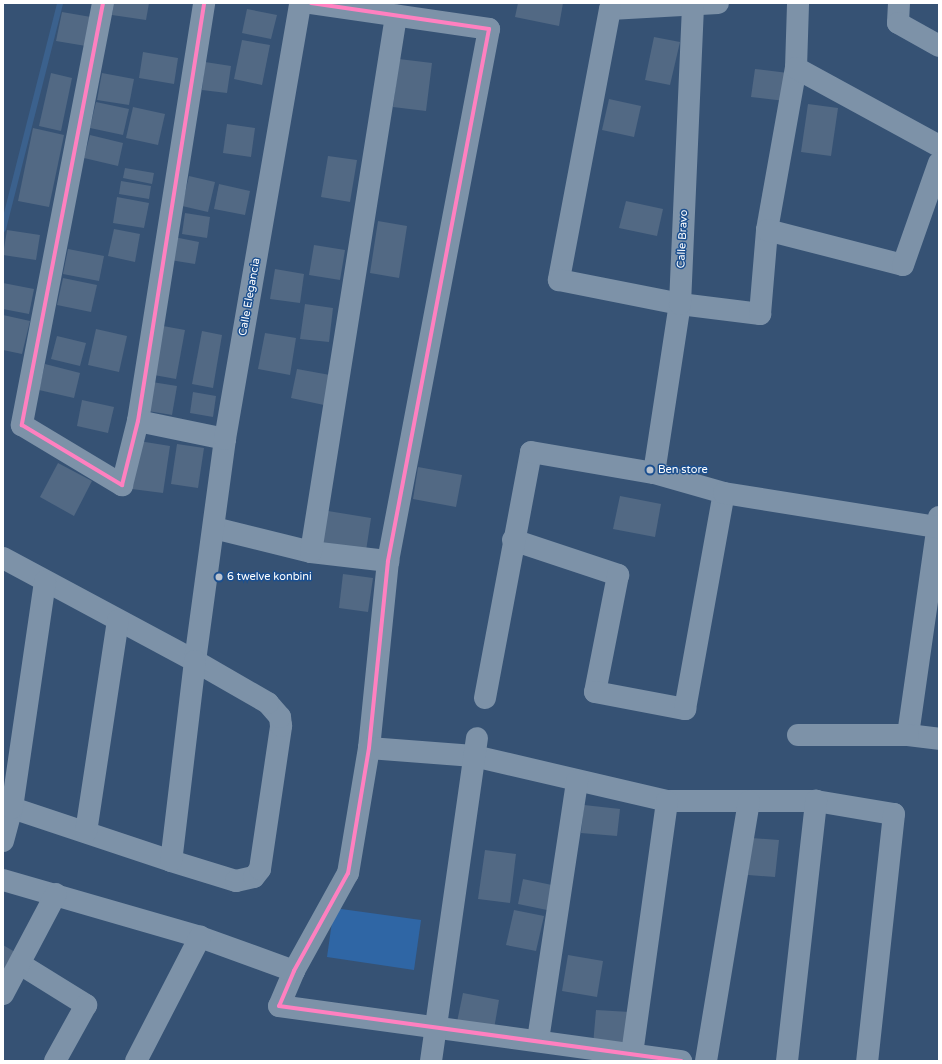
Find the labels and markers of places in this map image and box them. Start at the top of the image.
place label: Ben store [658,463,708,477]
marker: Ben store [645,465,655,475]
place label: 6 twelve konbini [227,570,312,584]
marker: 6 twelve konbini [214,572,224,582]

